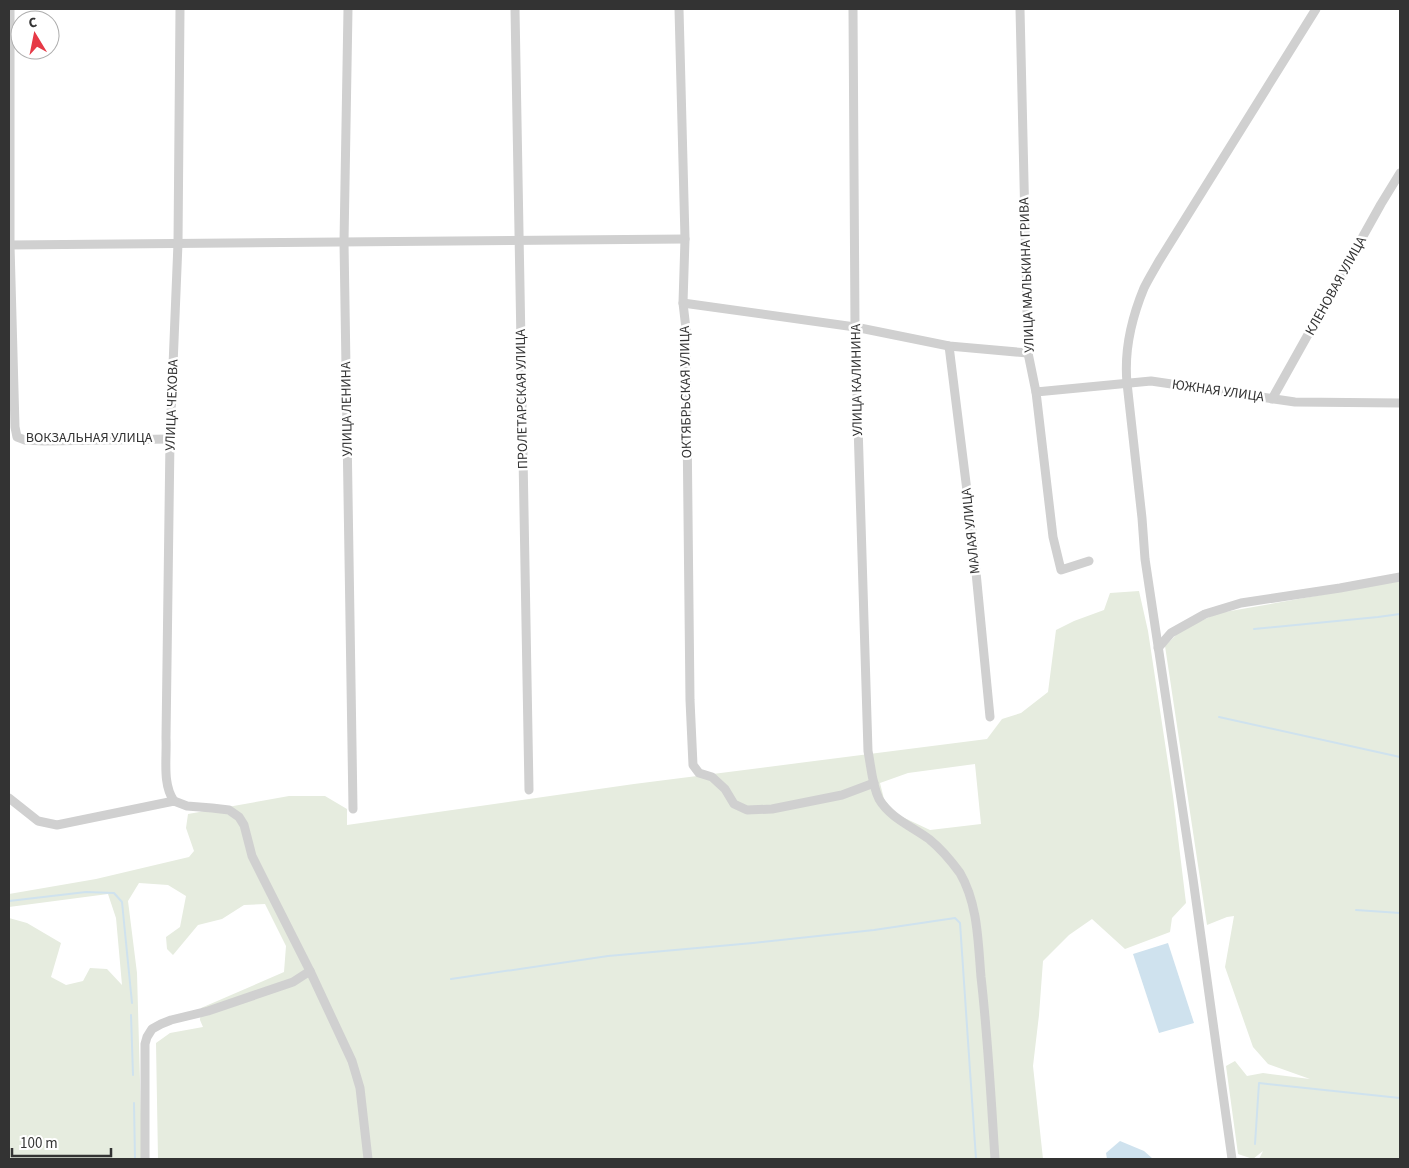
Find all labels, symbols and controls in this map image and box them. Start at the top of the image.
north arrow [10,10,60,60]
text: С [27,13,39,34]
street label: УЛИЦА МАЛЬКИНА ГРИВА [1014,197,1040,353]
street label: КЛЕНОВАЯ УЛИЦА [1300,232,1372,339]
street label: УЛИЦА КАЛИНИНА [846,323,868,437]
street label: ОКТЯБРЬСКАЯ УЛИЦА [675,325,697,458]
street label: ПРОЛЕТАРСКАЯ УЛИЦА [511,328,533,469]
street label: УЛИЦА ЧЕХОВА [160,359,184,451]
street label: УЛИЦА ЛЕНИНА [336,361,358,457]
street label: ЮЖНАЯ УЛИЦА [1171,375,1266,407]
street label: ВОКЗАЛЬНАЯ УЛИЦА [26,428,153,448]
street label: МАЛАЯ УЛИЦА [957,487,985,575]
scale bar [12,1126,111,1158]
text: 100 m [20,1133,58,1154]

